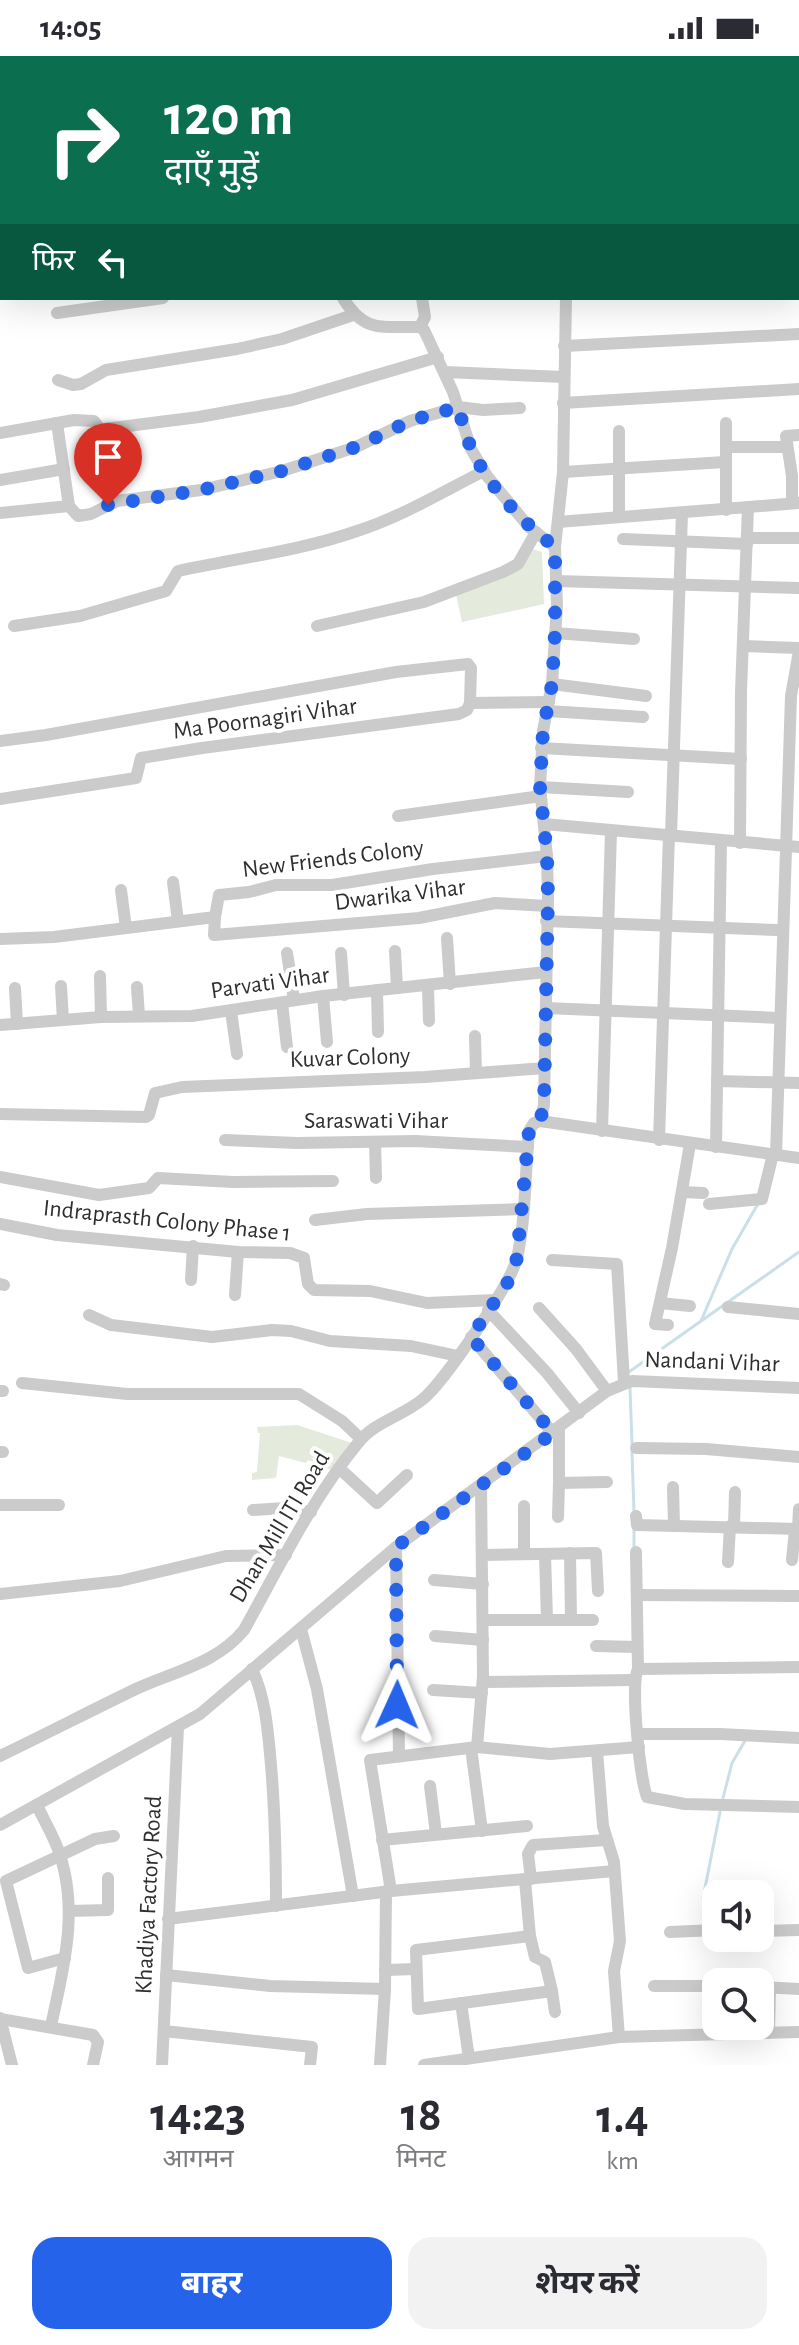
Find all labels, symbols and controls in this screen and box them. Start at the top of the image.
text: 14:05 [40,13,101,43]
icon: right [32,88,136,192]
text: 120 m [164,89,293,145]
text: दाएँ मुड़ें [164,154,259,190]
icon: left [91,240,135,284]
text: फिर [32,246,75,276]
pin [74,423,142,505]
icon: arrive [86,435,130,479]
street label: Ma Poornagiri Vihar [172,694,359,744]
street label: New Friends Colony [241,836,425,882]
street label: Dwarika Vihar [333,875,467,915]
street label: Parvati Vihar [209,963,331,1003]
street label: Kuvar Colony [289,1044,411,1072]
street label: Saraswati Vihar [304,1109,448,1133]
street label: Indraprasth Colony Phase 1 [42,1196,292,1246]
street label: Nandani Vihar [644,1348,780,1376]
street label: Dhan Mill ITI Road [225,1447,335,1607]
position arrow [355,1663,439,1747]
street label: Khadiya Factory Road [132,1795,166,1995]
map controls [702,1880,774,2040]
button: sound [702,1880,774,1952]
button: search [702,1968,774,2040]
text: 14:23 [150,2092,246,2140]
text: 18 [401,2092,442,2140]
text: 1.4 [596,2094,649,2142]
text: आगमन [163,2146,234,2172]
text: मिनट [396,2146,446,2172]
text: km [606,2148,639,2174]
button: बाहर [32,2237,392,2329]
button: शेयर करें [408,2237,767,2329]

